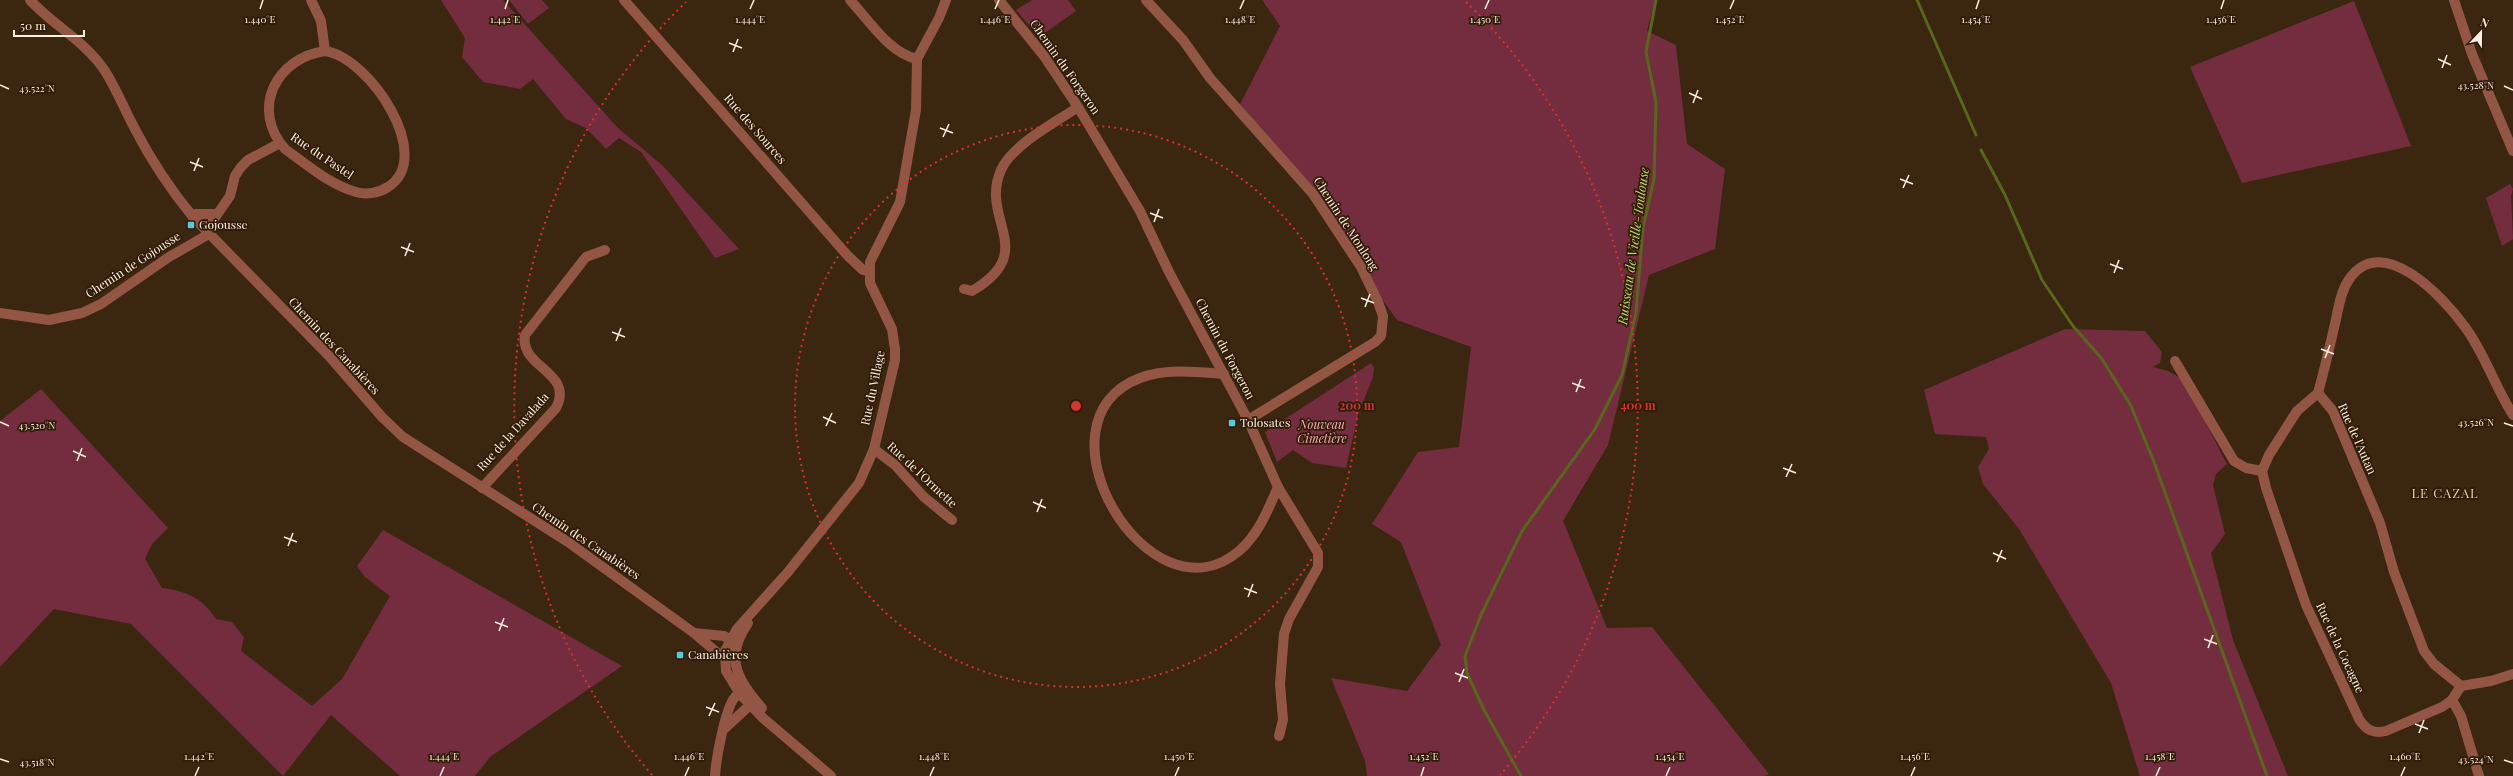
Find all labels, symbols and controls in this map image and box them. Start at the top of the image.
scale bar [14,12,84,38]
text: 1.440°E [244,12,276,26]
text: 1.442°E [490,12,520,26]
text: 1.444°E [735,12,765,26]
text: 1.446°E [980,12,1010,26]
text: 1.448°E [1225,12,1255,26]
text: 1.450°E [1470,12,1500,26]
text: 1.452°E [1715,12,1745,26]
text: 1.454°E [1961,12,1991,26]
text: 1.456°E [2206,12,2236,26]
north arrow [2461,12,2501,52]
text: N [2478,14,2491,31]
street label: Chemin du Forgeron [1027,16,1105,117]
text: 50 m [20,17,46,33]
text: 43.528°N [2458,78,2494,92]
text: 43.522°N [19,81,55,95]
street label: Rue des Sources [721,90,791,167]
street label: Rue du Pastel [288,128,358,182]
water label: Ruisseau de Vieille-Toulouse [1613,166,1652,327]
street label: Chemin de Monlong [1310,173,1384,274]
place label: Gojousse [199,216,248,232]
marker: Gojousse [186,220,196,230]
street label: Chemin de Gojousse [82,227,183,301]
street label: Chemin des Canabières [285,293,384,397]
street label: Chemin du Forgeron [1192,295,1259,402]
street label: Rue du Village [856,349,888,427]
street label: Rue de la Davalada [473,389,552,474]
text: 200 m [1339,397,1375,413]
text: 400 m [1620,397,1656,413]
centre of rings [1069,399,1083,413]
street label: Rue de l'Autan [2335,401,2381,477]
place label: Tolosates [1240,414,1290,430]
text: 43.526°N [2458,415,2494,429]
park label: Nouveau Cimetière [1297,416,1347,446]
text: 43.520°N [19,418,55,432]
marker: Tolosates [1227,418,1237,428]
street label: Rue de l'Ormette [884,438,961,511]
district label: LE CAZAL [2411,484,2479,501]
street label: Chemin des Canabières [529,498,644,582]
street label: Rue de la Cocagne [2313,600,2369,695]
place label: Canabières [688,646,748,662]
marker: Canabières [675,650,685,660]
text: 1.442°E [184,749,214,763]
text: 1.444°E [429,749,459,763]
text: 1.446°E [674,749,704,763]
text: 1.448°E [919,749,949,763]
text: 1.450°E [1164,749,1194,763]
text: 1.452°E [1409,749,1439,763]
text: 1.454°E [1655,749,1685,763]
text: 1.456°E [1900,749,1930,763]
text: 1.458°E [2145,749,2175,763]
text: 1.460°E [2389,749,2421,763]
text: 43.524°N [2458,752,2494,766]
text: 43.518°N [19,755,55,769]

